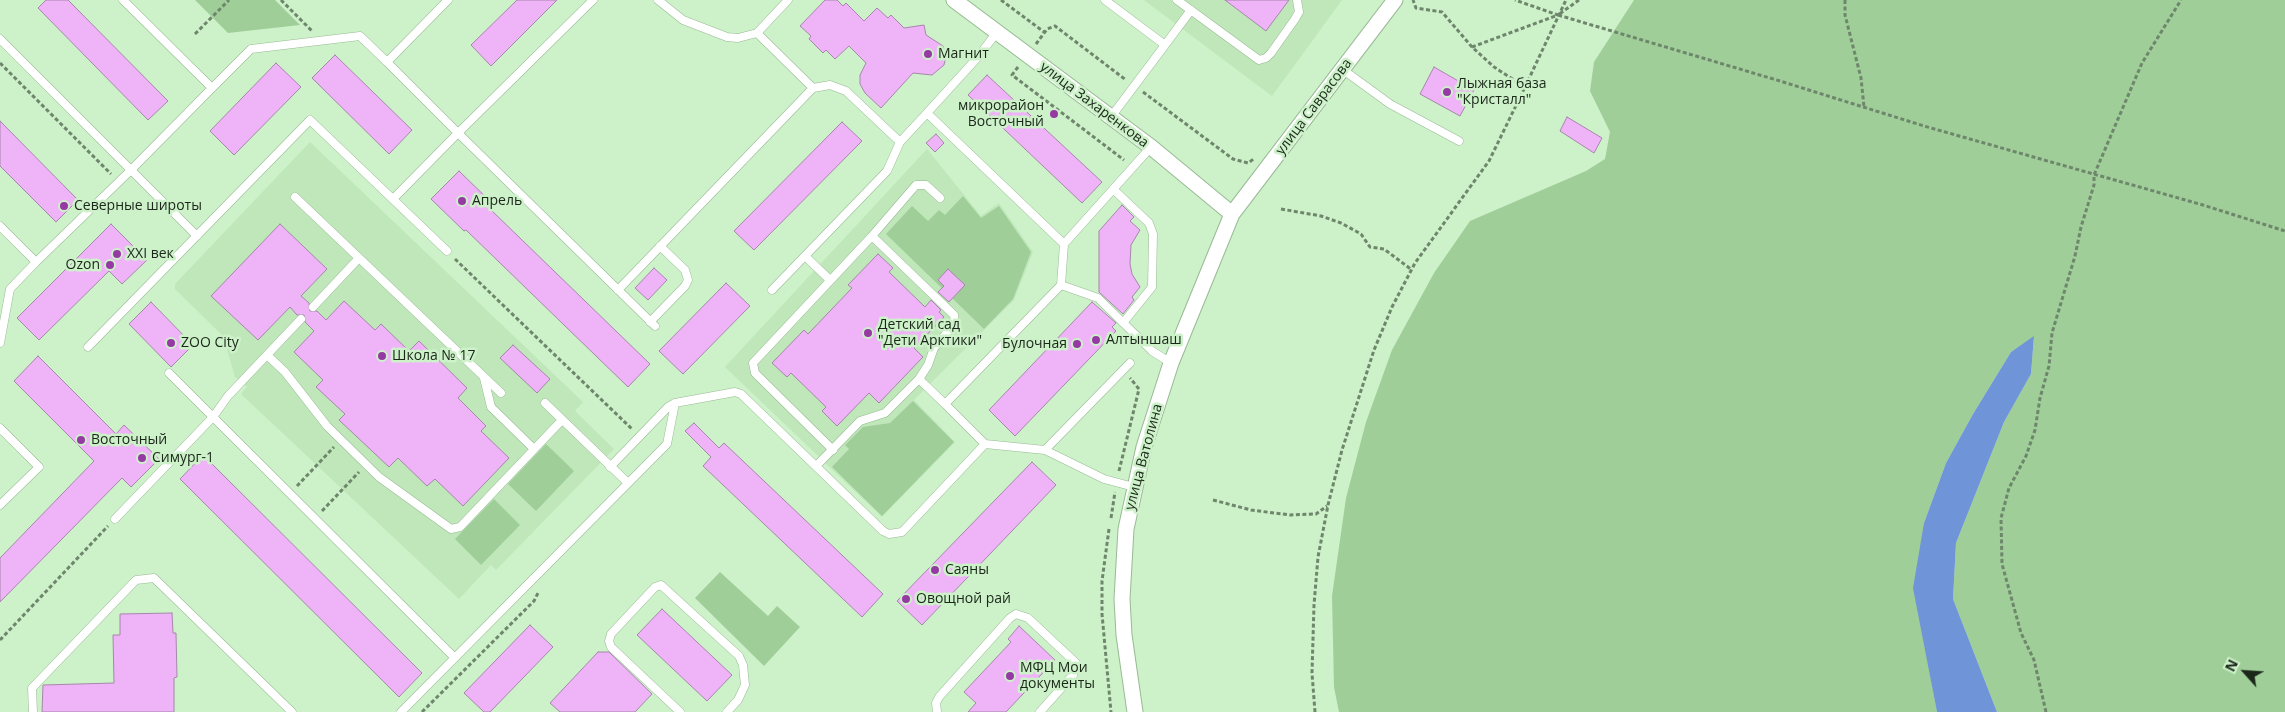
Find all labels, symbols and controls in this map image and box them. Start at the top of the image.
place label: Магнит [938,46,989,62]
marker: Магнит [922,48,934,60]
street label: улица Саврасова [1272,56,1356,158]
street label: улица Захаренкова [1036,59,1152,151]
place label: Лыжная база "Кристалл" [1457,76,1547,108]
marker: Лыжная база "Кристалл" [1441,86,1453,98]
place label: микрорайон Восточный [958,98,1044,130]
marker: микрорайон Восточный [1048,108,1060,120]
place label: Апрель [472,193,522,209]
marker: Апрель [456,195,468,207]
place label: Северные широты [74,198,202,214]
marker: Северные широты [58,200,70,212]
place label: XXI век [127,246,174,262]
marker: XXI век [111,248,123,260]
place label: Ozon [66,257,100,273]
marker: Ozon [104,259,116,271]
place label: Детский сад "Дети Арктики" [878,317,982,350]
marker: Детский сад "Дети Арктики" [862,327,874,339]
place label: Алтыншаш [1106,332,1182,348]
marker: Алтыншаш [1090,334,1102,346]
place label: ZOO City [181,335,239,351]
place label: Булочная [1002,336,1067,352]
marker: ZOO City [165,337,177,349]
marker: Булочная [1071,338,1083,350]
place label: Школа № 17 [392,348,475,364]
marker: Школа № 17 [376,350,388,362]
street label: улица Ватолина [1122,402,1166,512]
place label: Восточный [91,432,167,448]
marker: Восточный [75,434,87,446]
place label: Симург-1 [152,450,214,466]
marker: Симург-1 [136,452,148,464]
place label: Саяны [945,562,989,578]
marker: Саяны [929,564,941,576]
place label: Овощной рай [916,591,1011,607]
marker: Овощной рай [900,593,912,605]
north arrow [2220,647,2270,697]
text: N [2220,656,2242,674]
place label: МФЦ Мои документы [1020,660,1095,692]
marker: МФЦ Мои документы [1004,670,1016,682]

